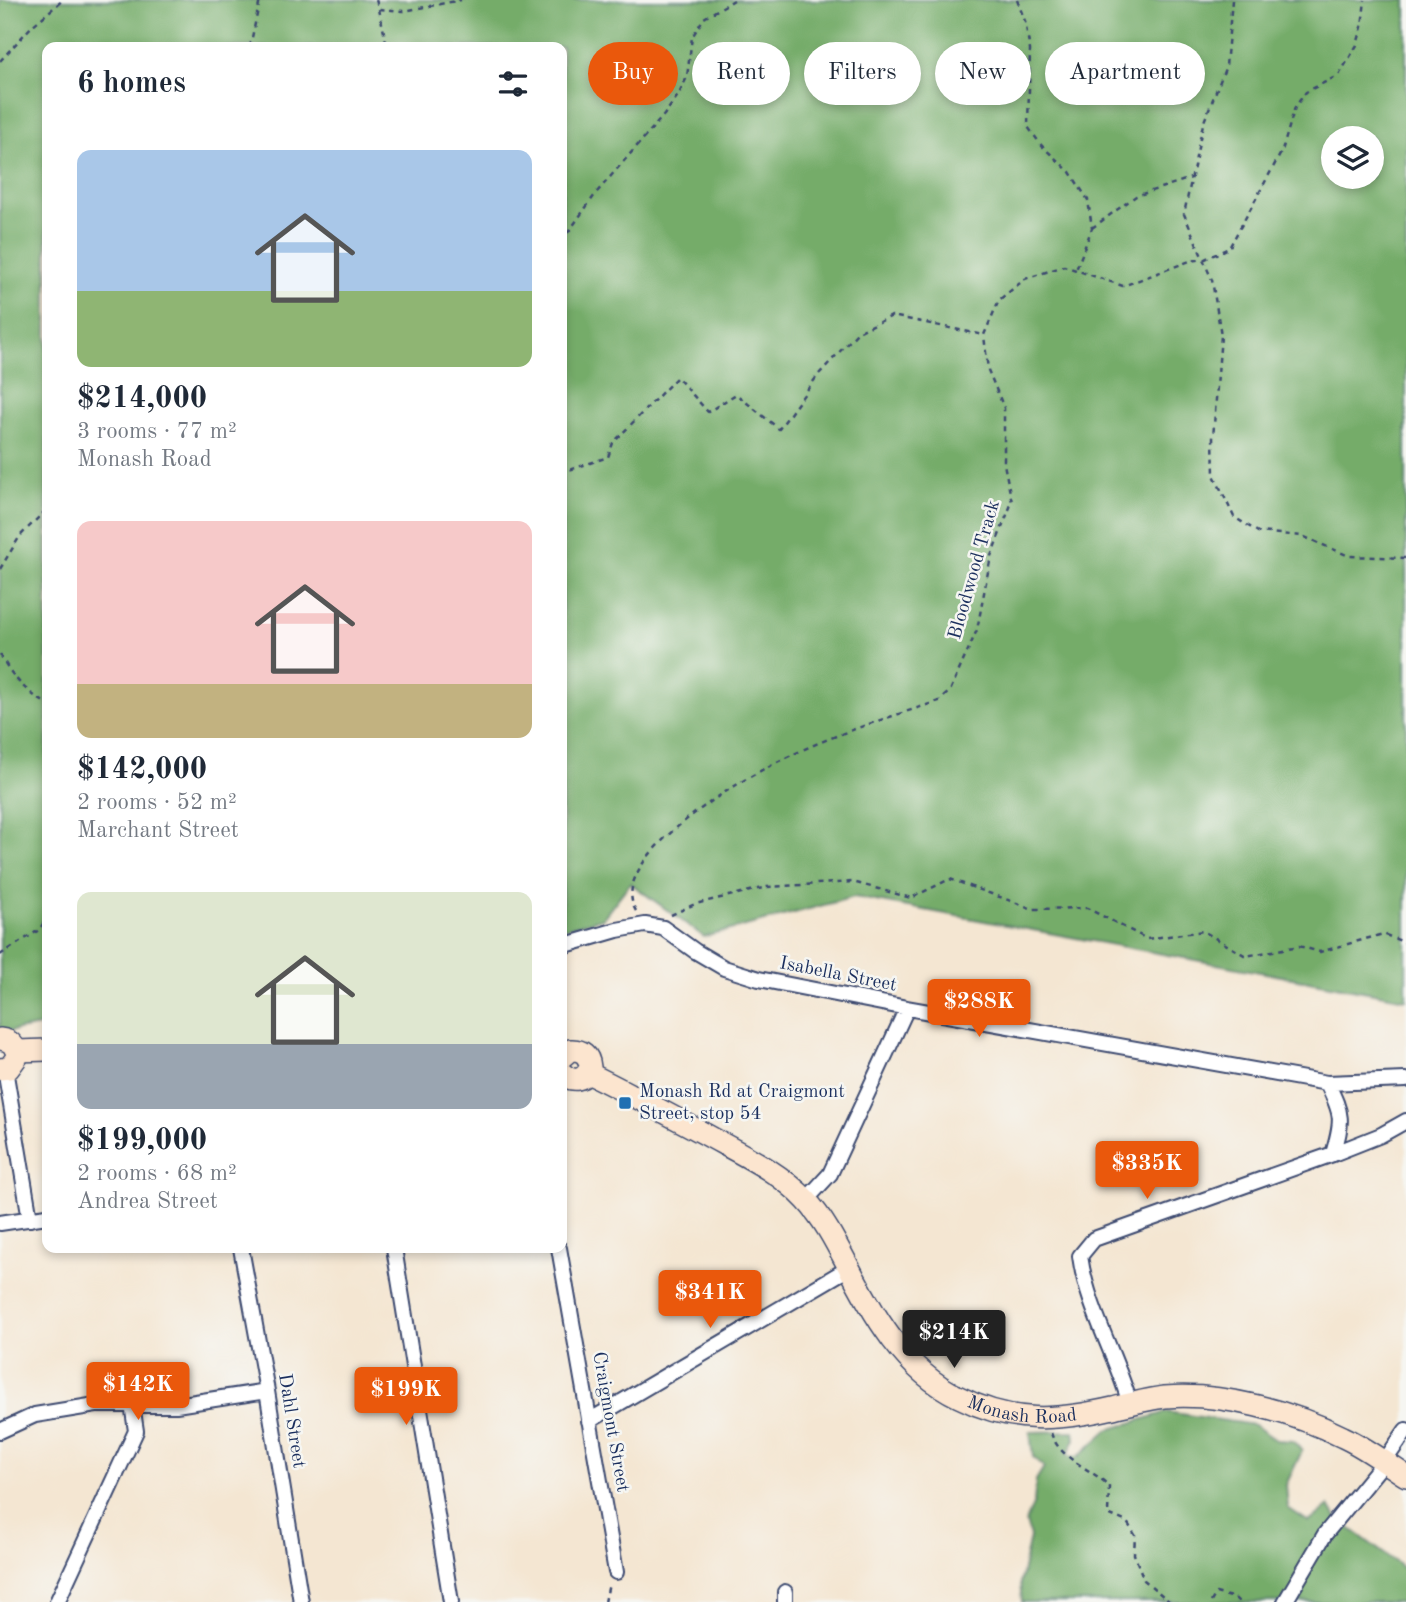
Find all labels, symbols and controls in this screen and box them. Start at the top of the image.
chip: Buy [588,42,678,105]
chip: Rent [692,42,790,105]
chip: Filters [804,42,921,105]
chip: New [935,42,1031,105]
chip: Apartment [1045,42,1205,105]
icon: filters [494,65,532,103]
text: 6 homes [77,69,186,99]
map controls [1321,126,1384,189]
button: layers [1321,126,1384,189]
icon: home [242,195,368,321]
text: $214,000 [77,384,207,414]
text: 3 rooms · 77 m² [77,420,237,443]
text: Monash Road [77,448,212,471]
street label: Bloodwood Track [946,498,1004,642]
icon: home [242,566,368,692]
text: $142,000 [77,755,207,785]
text: 2 rooms · 52 m² [77,791,237,814]
text: Marchant Street [77,819,239,842]
icon: home [242,937,368,1063]
street label: Isabella Street [778,954,898,996]
pin: $288K [930,979,1028,1039]
text: $288K [943,990,1015,1013]
place label: Monash Rd at Craigmont Street, stop 54 [639,1083,845,1124]
marker: Monash Rd at Craigmont Street, stop 54 [617,1095,633,1111]
text: $199,000 [77,1126,207,1156]
pin: $335K [1098,1142,1196,1201]
text: $335K [1111,1152,1183,1175]
text: 2 rooms · 68 m² [77,1162,237,1185]
text: Andrea Street [77,1190,218,1213]
pin: $341K [661,1270,759,1330]
text: $341K [674,1281,746,1304]
pin: $214K [905,1310,1003,1370]
text: $214K [918,1321,990,1344]
street label: Craigmont Street [588,1350,632,1494]
pin: $142K [89,1362,187,1422]
pin: $199K [357,1368,455,1427]
street label: Dahl Street [274,1372,308,1470]
text: $142K [102,1373,174,1396]
text: $199K [370,1378,442,1401]
street label: Monash Road [964,1393,1078,1427]

